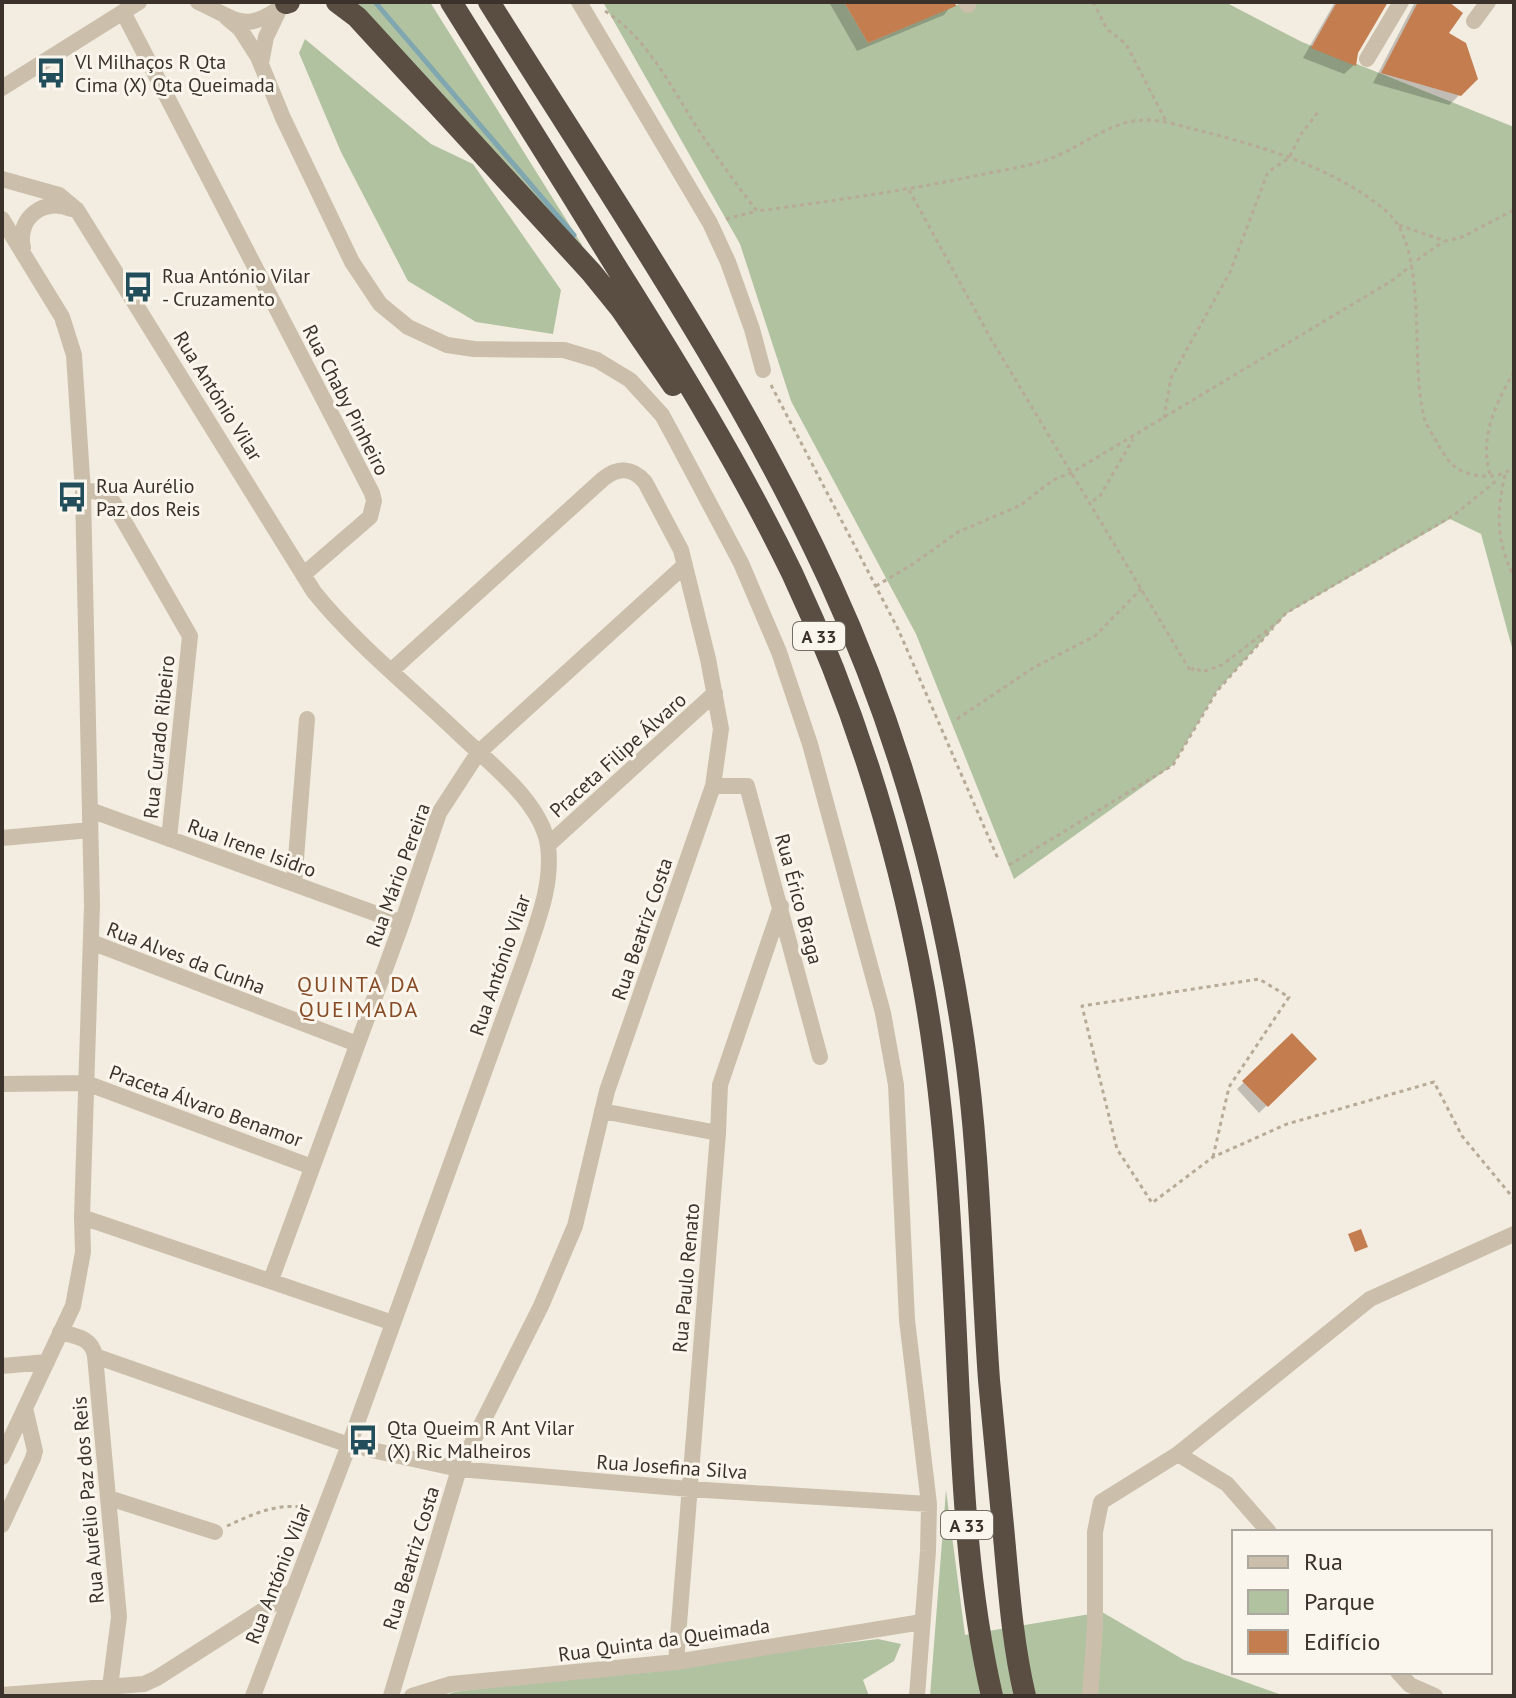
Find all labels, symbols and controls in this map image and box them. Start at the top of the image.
place label: Vl Milhaços R Qta Cima (X) Qta Queimada [74,49,275,98]
bus stop icon: Vl Milhaços R Qta Cima (X) Qta Queimada [34,56,68,90]
place label: Rua António Vilar - Cruzamento [162,263,310,312]
bus stop icon: Rua António Vilar - Cruzamento [121,270,155,304]
street label: Rua Chaby Pinheiro [297,320,395,480]
street label: Rua António Vilar [168,326,268,466]
place label: Rua Aurélio Paz dos Reis [96,473,200,522]
bus stop icon: Rua Aurélio Paz dos Reis [55,480,89,514]
road number: A 33 [793,622,845,650]
street label: Rua Curado Ribeiro [137,654,181,820]
street label: Praceta Filipe Álvaro [544,687,692,823]
street label: Rua Mário Pereira [360,799,436,951]
street label: Rua Irene Isidro [184,813,320,883]
street label: Rua Érico Braga [769,831,829,967]
street label: Rua Beatriz Costa [606,854,678,1004]
street label: Rua António Vilar [464,891,536,1039]
street label: Rua Alves da Cunha [103,916,269,1000]
district label: QUINTA DA QUEIMADA [297,970,421,1023]
street label: Praceta Álvaro Benamor [106,1059,306,1153]
street label: Rua Paulo Renato [667,1202,705,1354]
street label: Rua Aurélio Paz dos Reis [66,1395,110,1605]
place label: Qta Queim R Ant Vilar (X) Ric Malheiros [387,1415,575,1464]
bus stop icon: Qta Queim R Ant Vilar (X) Ric Malheiros [346,1423,380,1457]
street label: Rua Josefina Silva [596,1449,748,1485]
street label: Rua Beatriz Costa [377,1483,445,1633]
street label: Rua António Vilar [239,1500,317,1648]
road number: A 33 [941,1511,993,1539]
legend [1232,1530,1492,1674]
text: Rua [1304,1546,1343,1577]
text: Parque [1304,1586,1375,1617]
street label: Rua Quinta da Queimada [557,1612,771,1668]
text: Edifício [1304,1626,1380,1657]

